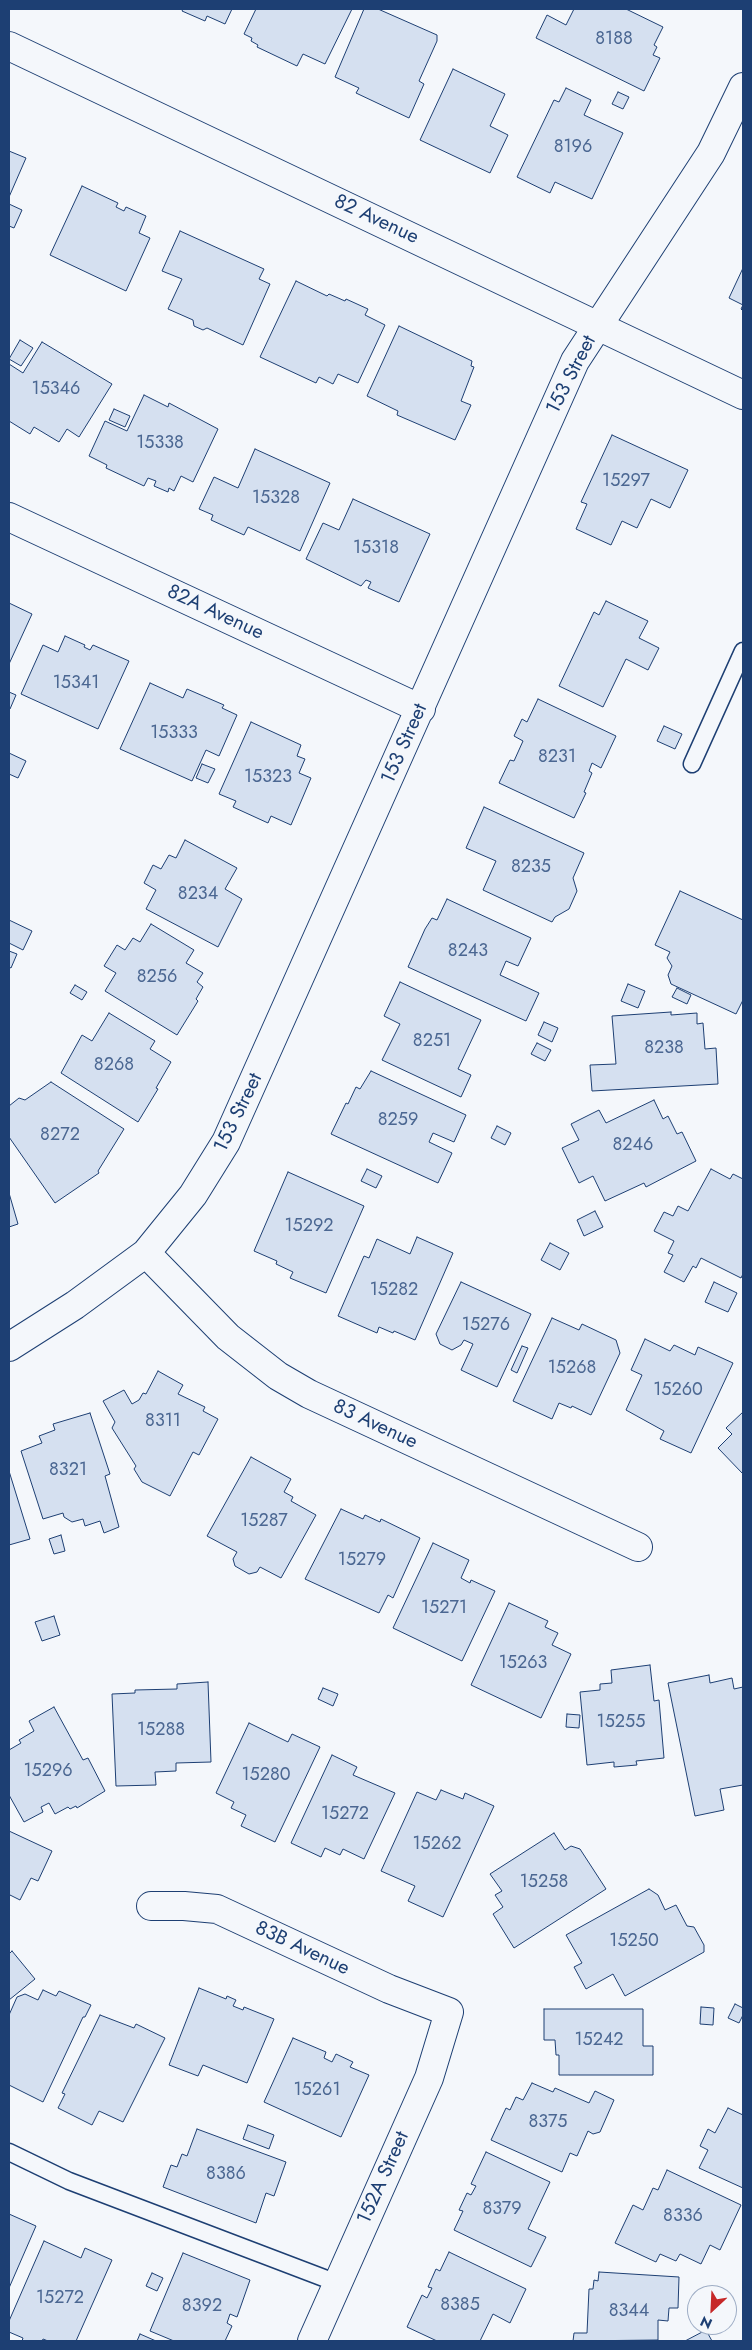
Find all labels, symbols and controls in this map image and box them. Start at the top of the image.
house number: 8188 [595,29,633,51]
house number: 8196 [554,137,592,159]
street label: 82 Avenue [330,190,422,250]
street label: 153 Street [542,332,602,418]
house number: 15346 [32,379,80,401]
house number: 15338 [136,433,184,455]
house number: 15297 [602,471,650,493]
house number: 15328 [252,488,300,510]
house number: 15318 [353,538,399,560]
street label: 82A Avenue [163,580,267,646]
house number: 15341 [53,673,99,695]
street label: 153 Street [377,700,433,788]
house number: 15333 [150,723,198,745]
house number: 8231 [538,747,576,769]
house number: 15323 [244,767,292,789]
house number: 8235 [511,857,551,879]
house number: 8234 [178,884,218,906]
house number: 8243 [448,941,488,963]
house number: 8256 [137,967,177,989]
house number: 8251 [413,1031,451,1053]
house number: 8238 [644,1038,684,1060]
house number: 8268 [94,1055,134,1077]
street label: 153 Street [210,1070,268,1156]
house number: 8259 [378,1110,418,1132]
house number: 8272 [40,1125,80,1147]
house number: 8246 [613,1135,653,1157]
house number: 15292 [284,1216,334,1238]
house number: 15282 [370,1280,418,1302]
house number: 15276 [462,1315,510,1337]
house number: 15268 [548,1358,596,1380]
house number: 15260 [653,1380,703,1402]
street label: 83 Avenue [329,1395,421,1455]
house number: 8311 [145,1411,181,1433]
house number: 8321 [49,1460,87,1482]
house number: 15287 [240,1511,288,1533]
house number: 15279 [338,1550,386,1572]
house number: 15271 [421,1598,467,1620]
house number: 15263 [499,1653,547,1675]
house number: 15255 [597,1712,645,1734]
house number: 15288 [137,1720,185,1742]
house number: 15296 [23,1761,73,1783]
house number: 15280 [241,1765,291,1787]
house number: 15272 [321,1804,369,1826]
house number: 15262 [412,1834,462,1856]
house number: 15258 [520,1872,568,1894]
street label: 83B Avenue [251,1917,353,1981]
house number: 15250 [609,1931,659,1953]
house number: 15242 [574,2030,624,2052]
house number: 15261 [294,2080,340,2102]
house number: 8375 [529,2112,567,2134]
street label: 152A Street [353,2128,415,2228]
house number: 8386 [206,2164,246,2186]
house number: 8379 [482,2199,522,2221]
house number: 8336 [663,2206,703,2228]
north arrow [687,2285,737,2335]
house number: 15272 [36,2288,84,2310]
house number: 8385 [440,2295,480,2317]
house number: 8392 [182,2296,222,2318]
house number: 8344 [609,2301,649,2323]
text: N [697,2311,715,2334]

